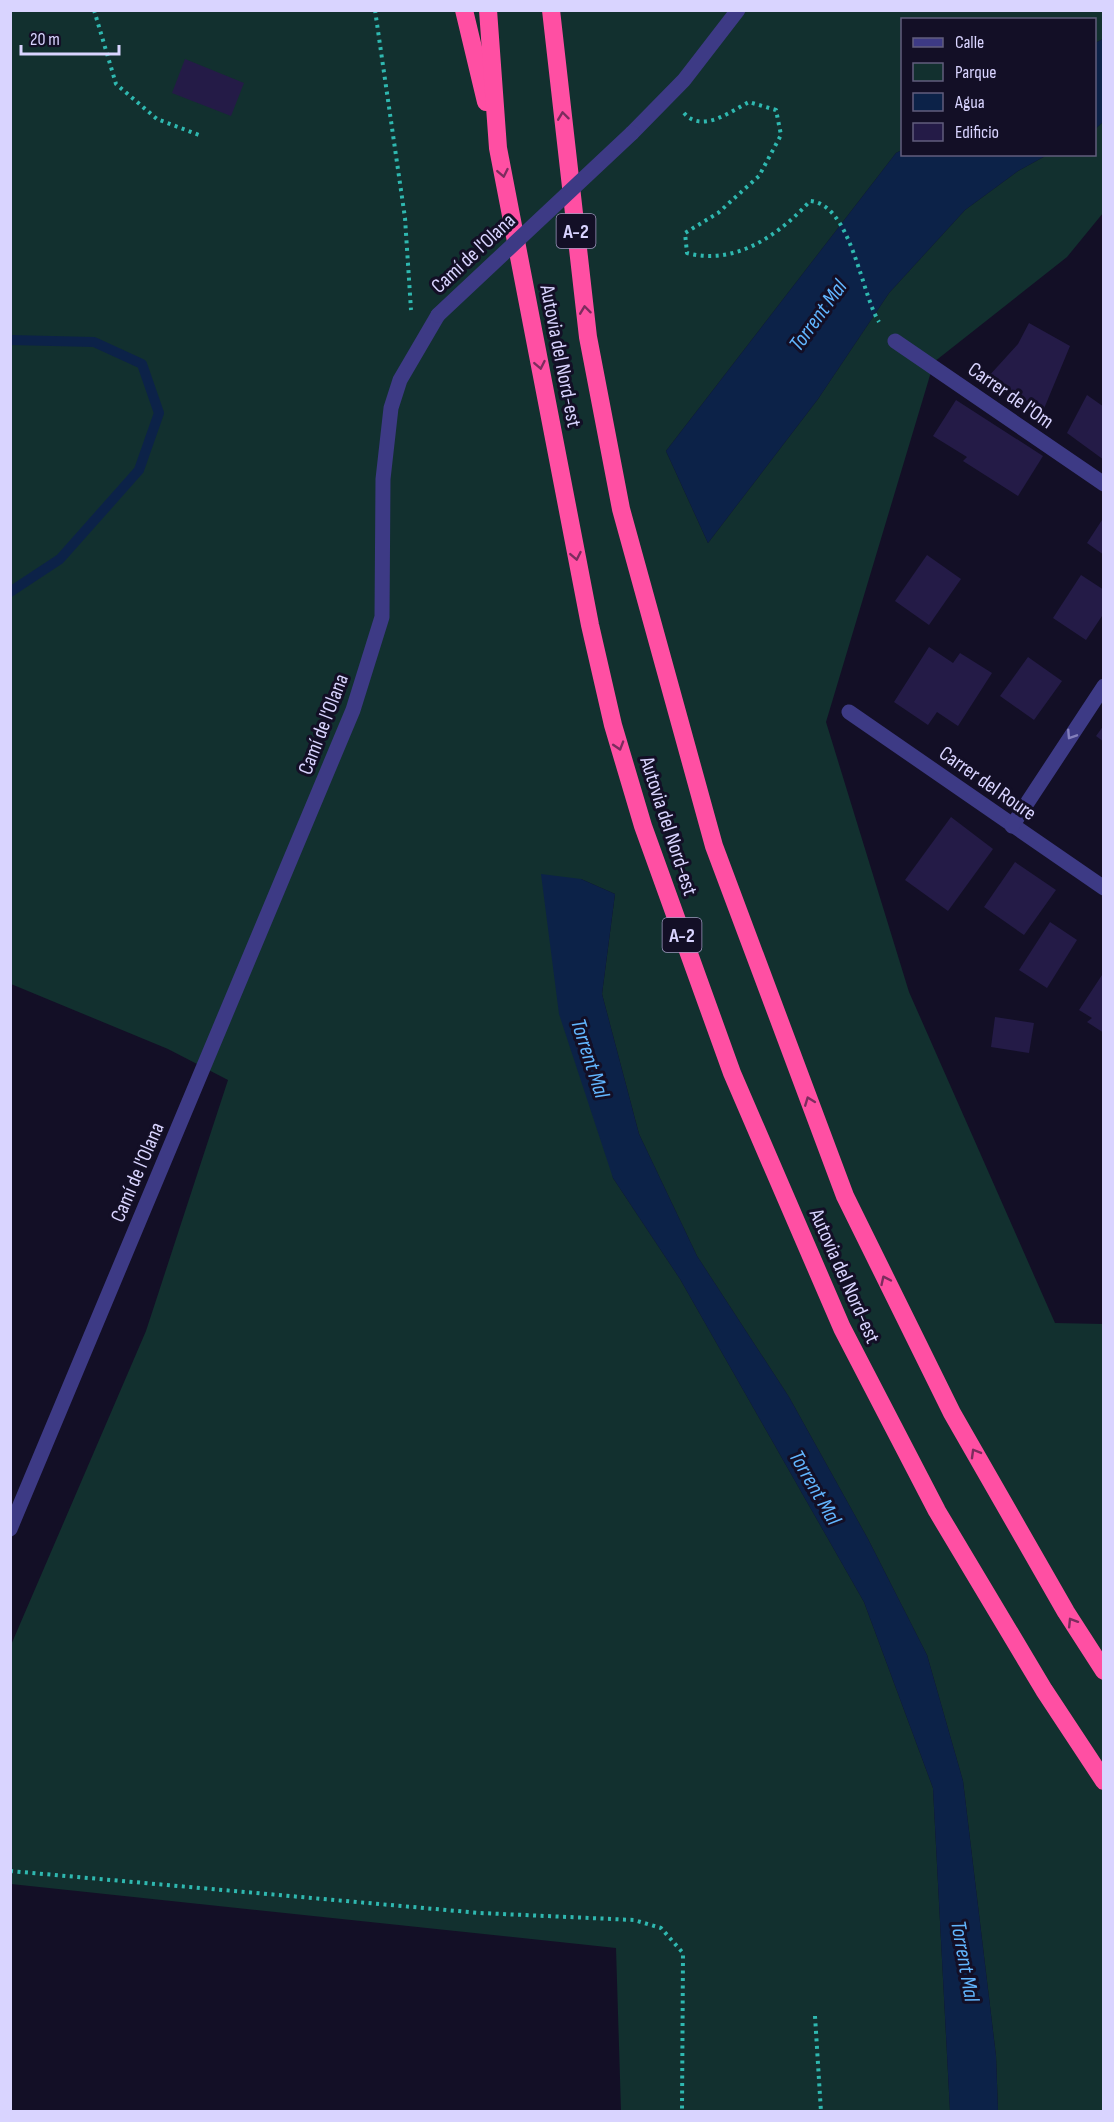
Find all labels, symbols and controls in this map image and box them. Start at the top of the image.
scale bar [21,18,118,56]
legend [901,18,1096,156]
text: 20 m [30,29,60,50]
text: Calle [955,32,984,53]
text: Parque [955,62,996,83]
text: Agua [954,92,985,113]
one-way arrow [557,112,569,121]
text: Edificio [955,122,999,143]
one-way arrow [496,168,509,178]
street label: Camí de l'Olana [426,208,521,299]
road number: A-2 [556,214,596,248]
water label: Torrent Mal [783,274,854,357]
street label: Autovia del Nord-est [534,282,587,429]
one-way arrow [579,305,592,315]
street label: Carrer de l'Om [963,357,1058,434]
one-way arrow [533,359,546,369]
one-way arrow [569,551,582,561]
street label: Camí de l'Olana [293,670,354,778]
one-way arrow [1068,729,1079,740]
one-way arrow [612,740,624,751]
street label: Carrer del Roure [934,741,1041,826]
street label: Autovia del Nord-est [634,753,703,899]
road number: A-2 [662,918,702,952]
water label: Torrent Mal [564,1015,615,1103]
one-way arrow [803,1096,816,1107]
street label: Camí de l'Olana [105,1119,170,1226]
street label: Autovia del Nord-est [803,1204,885,1347]
one-way arrow [880,1276,892,1287]
water label: Torrent Mal [783,1446,847,1531]
one-way arrow [971,1449,982,1459]
one-way arrow [1068,1618,1080,1628]
water label: Torrent Mal [944,1919,985,2005]

